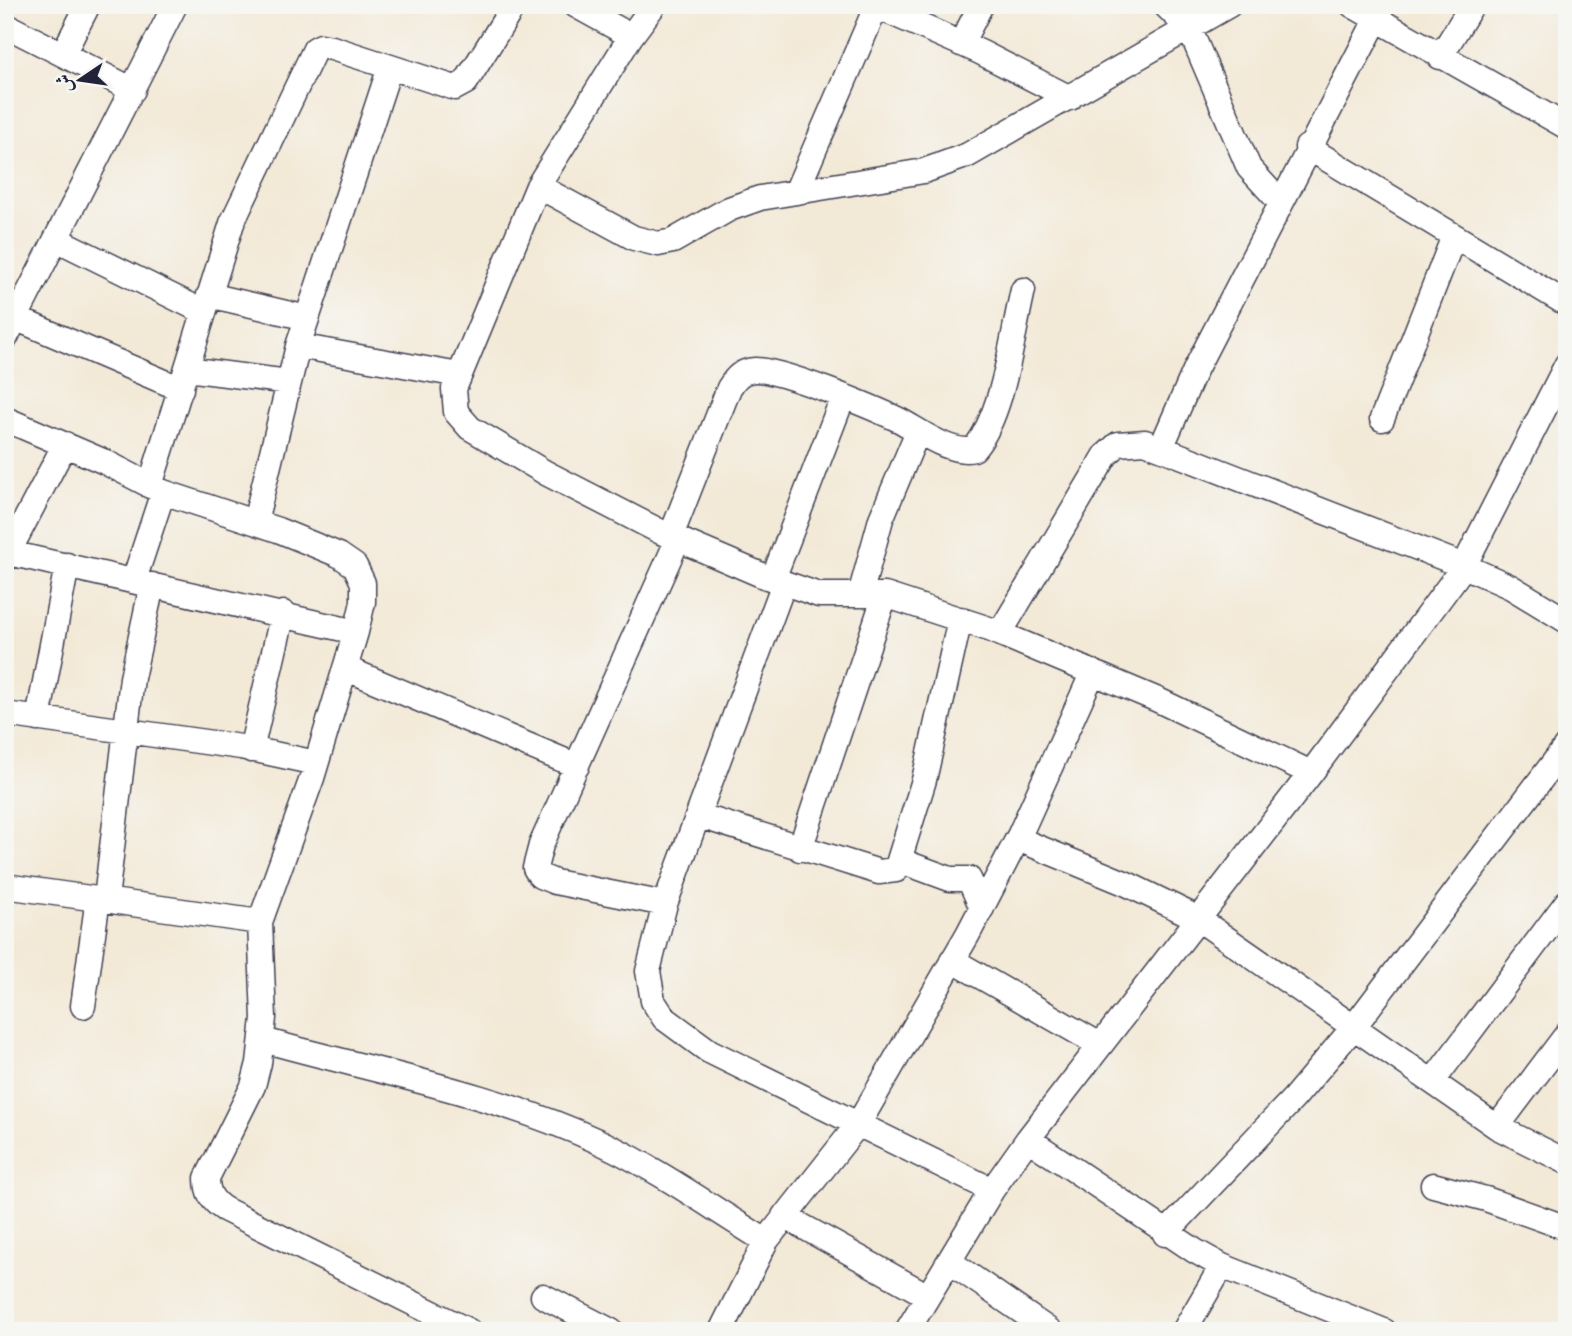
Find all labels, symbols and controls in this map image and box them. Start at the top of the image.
north arrow [46,46,116,116]
text: ش [48,71,79,96]

